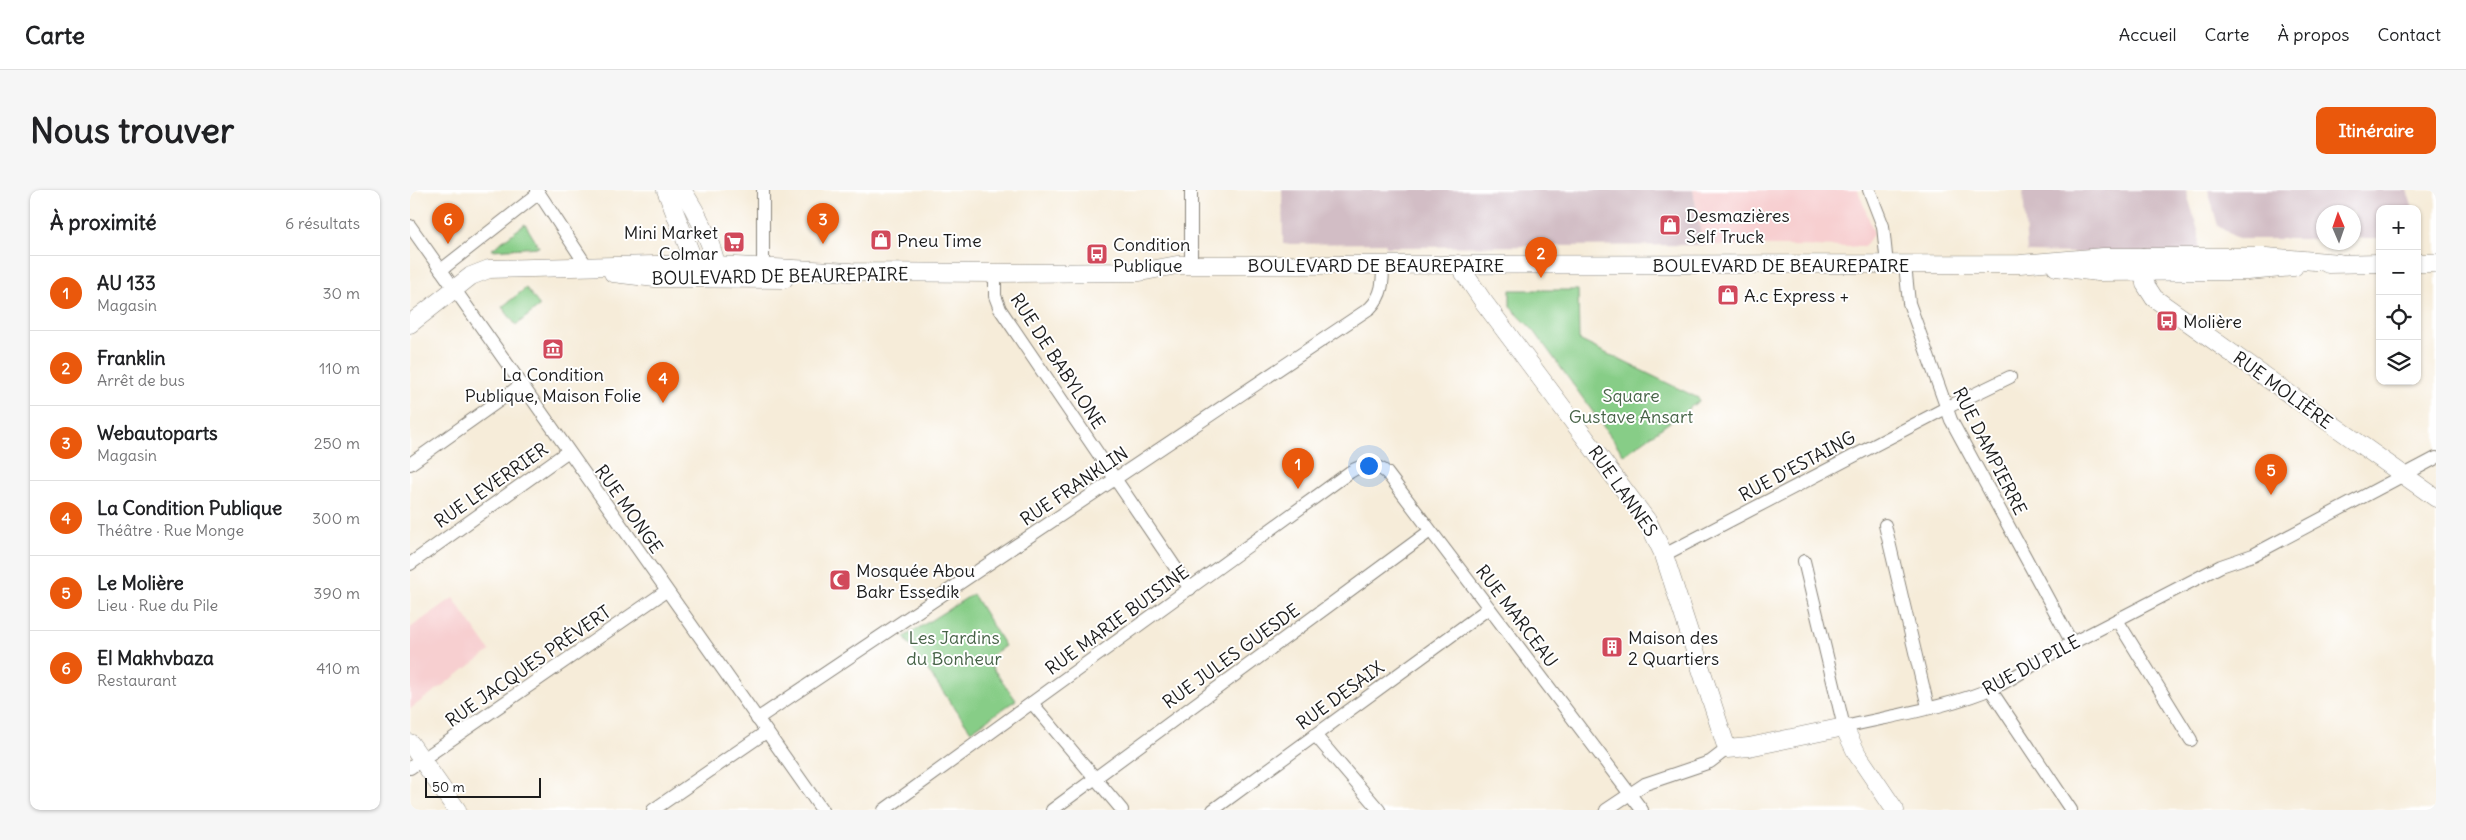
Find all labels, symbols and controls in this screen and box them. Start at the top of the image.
text: Carte [25,20,85,50]
text: Accueil [2119,23,2177,46]
text: Carte [2205,23,2250,46]
text: À propos [2278,23,2349,46]
text: Contact [2377,23,2441,46]
button: Itinéraire [2316,107,2436,154]
text: Nous trouver [30,108,234,152]
pin: 6 [432,203,464,244]
pin: 3 [807,203,839,244]
place label: Desmazières Self Truck [1686,204,1790,248]
north arrow [2316,205,2361,250]
map controls [2376,205,2421,385]
button: + [2376,205,2421,250]
text: À proximité [50,209,157,236]
text: 6 résultats [285,213,360,233]
shop icon: Desmazières Self Truck [1658,213,1682,237]
place label: Mini Market Colmar [624,221,719,265]
shop icon: Pneu Time [869,228,893,252]
place label: Pneu Time [897,229,982,252]
supermarket icon: Mini Market Colmar [722,230,746,254]
place label: Condition Publique [1113,233,1190,277]
pin: 2 [1525,237,1557,278]
bus stop icon: Condition Publique [1085,242,1109,266]
button: − [2376,250,2421,295]
street label: BOULEVARD DE BEAUREPAIRE [1248,254,1504,277]
street label: BOULEVARD DE BEAUREPAIRE [1653,254,1909,277]
street label: BOULEVARD DE BEAUREPAIRE [651,262,909,290]
text: AU 133 [97,271,156,295]
text: 1 [63,283,69,303]
text: 30 m [323,283,360,303]
shop icon: A.c Express + [1716,283,1740,307]
place label: A.c Express + [1744,284,1849,307]
street label: RUE DE BABYLONE [1006,289,1110,433]
text: Magasin [97,295,157,315]
button: locate [2376,295,2421,340]
bus stop icon: Molière [2155,309,2179,333]
place label: Molière [2183,310,2242,333]
museum icon: La Condition Publique, Maison Folie [541,337,565,361]
button: layers [2376,340,2421,385]
text: Franklin [97,346,166,370]
street label: RUE MOLIÈRE [2229,346,2337,434]
text: 2 [62,358,70,378]
text: 110 m [319,358,360,378]
pin: 4 [647,362,679,403]
place label: La Condition Publique, Maison Folie [465,363,641,407]
text: Arrêt de bus [97,370,185,390]
street label: RUE DAMPIERRE [1948,383,2032,519]
park label: Square Gustave Ansart [1569,384,1693,428]
text: Webautoparts [97,421,218,445]
street label: RUE D'ESTAING [1735,426,1859,506]
text: 3 [61,433,71,453]
text: 250 m [314,433,360,453]
street label: RUE LEVERRIER [430,437,552,533]
street label: RUE FRANKLIN [1016,441,1132,531]
street label: RUE LANNES [1583,441,1663,541]
text: Magasin [97,445,157,465]
pin: 1 [1282,448,1314,489]
your location [1356,453,1382,479]
pin: 5 [2255,454,2287,495]
street label: RUE MONGE [590,460,668,558]
text: La Condition Publique [97,496,282,520]
text: 4 [61,508,71,528]
text: 300 m [312,508,360,528]
text: Théâtre · Rue Monge [97,520,244,540]
place label: Mosquée Abou Bakr Essedik [856,559,975,603]
street label: RUE MARIE BUISINE [1041,560,1193,680]
street label: RUE MARCEAU [1471,560,1563,672]
mosque icon: Mosquée Abou Bakr Essedik [828,568,852,592]
text: Le Molière [97,571,184,595]
text: 5 [61,583,71,603]
text: 390 m [313,583,360,603]
text: Lieu · Rue du Pile [97,595,218,615]
street label: RUE JULES GUESDE [1158,599,1304,713]
street label: RUE JACQUES PRÉVERT [441,600,615,732]
park label: Les Jardins du Bonheur [906,626,1002,670]
place label: Maison des 2 Quartiers [1628,626,1719,670]
street label: RUE DU PILE [1978,630,2084,700]
building icon: Maison des 2 Quartiers [1600,635,1624,659]
text: El Makhvbaza [97,646,214,670]
street label: RUE DESAIX [1292,655,1389,734]
text: 6 [61,658,71,678]
text: 410 m [316,658,360,678]
text: Restaurant [97,670,177,690]
scale bar [425,775,541,798]
text: 50 m [432,778,465,796]

